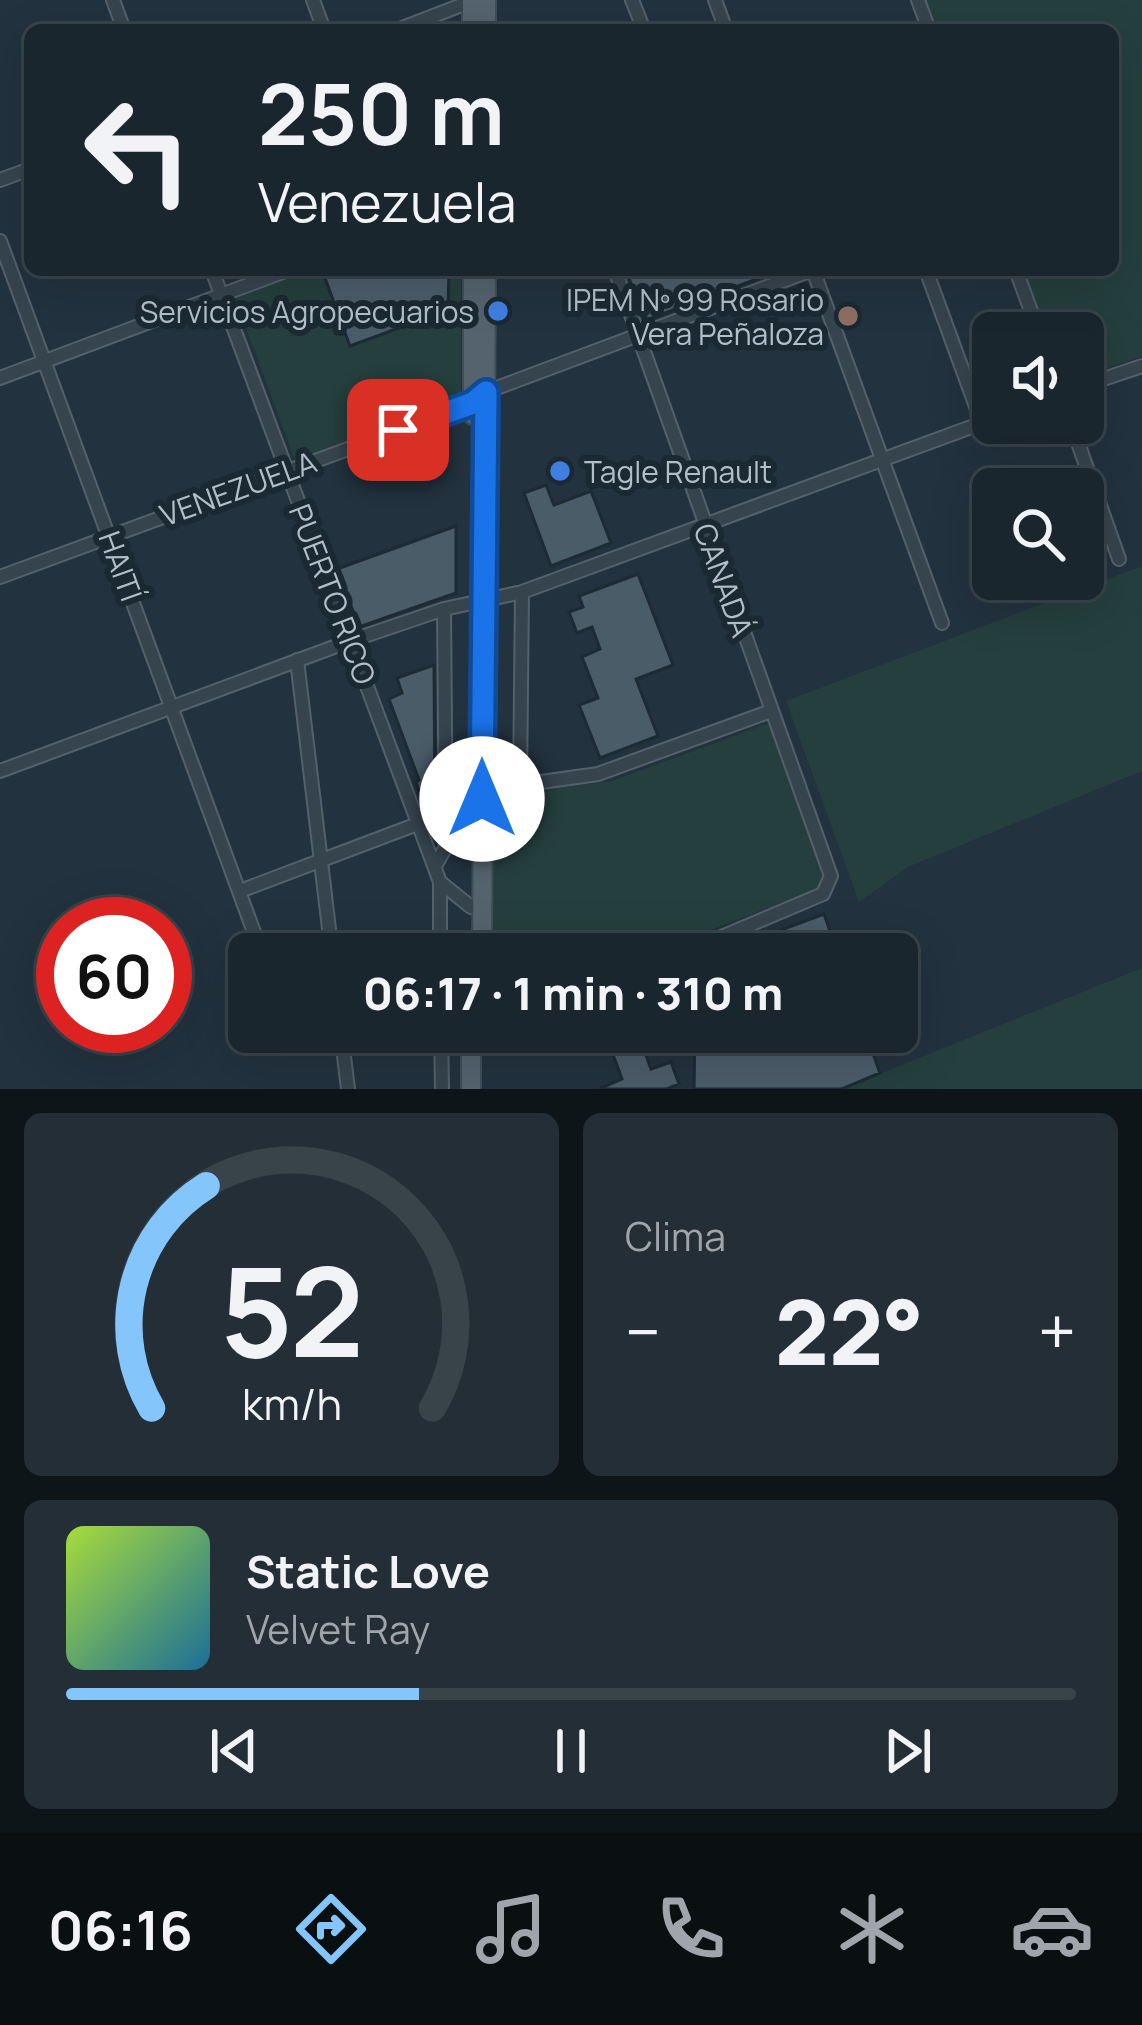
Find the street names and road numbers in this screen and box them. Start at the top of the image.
street label: VENEZUELA [154,441,322,535]
street label: PUERTO RICO [280,498,386,690]
street label: CANADÁ [685,518,763,642]
street label: HAITÍ [90,525,152,607]

